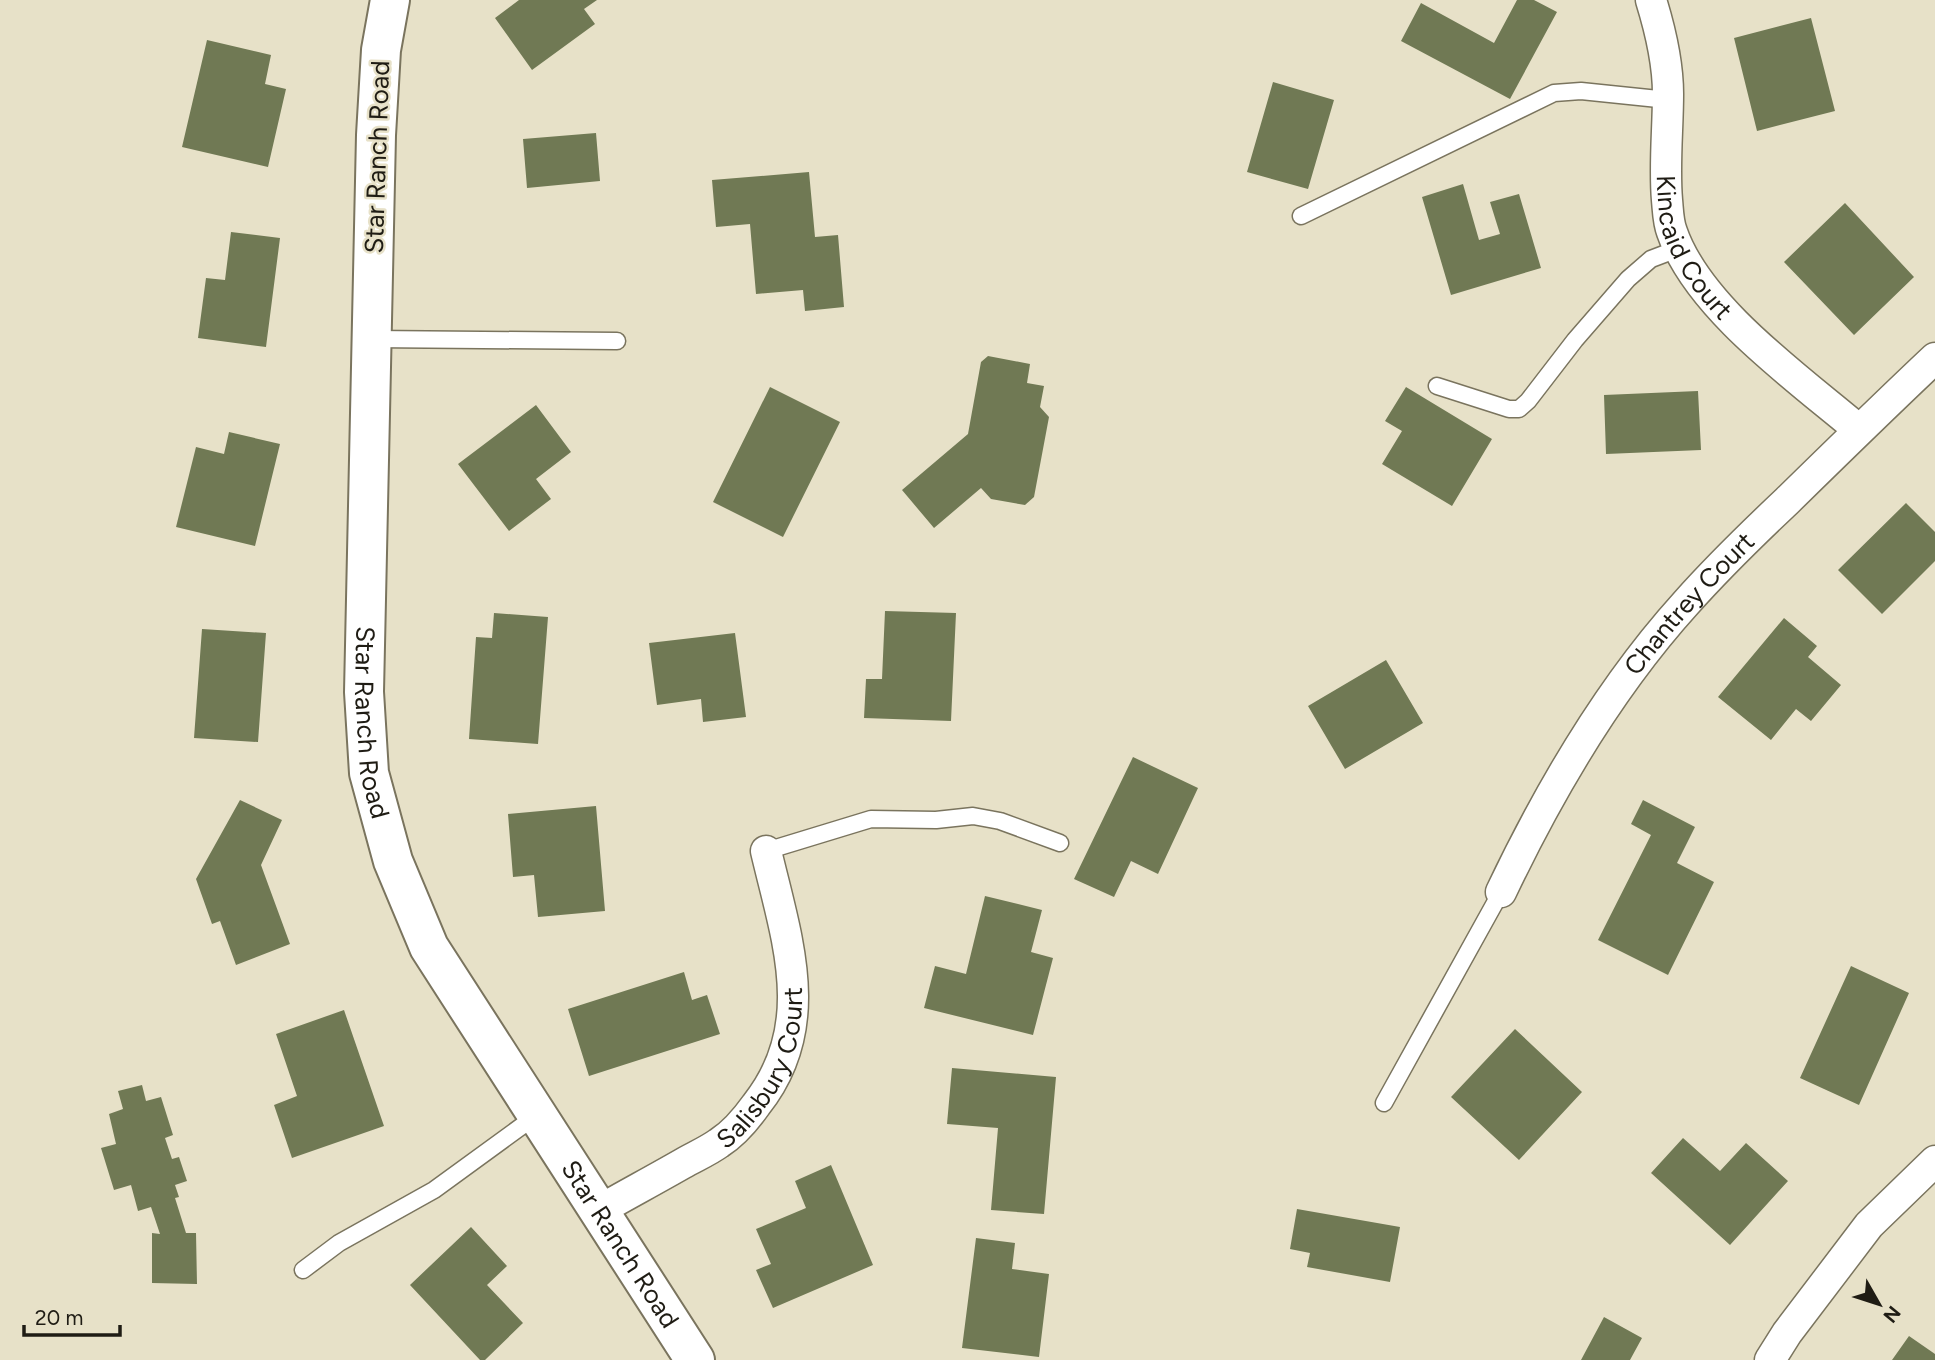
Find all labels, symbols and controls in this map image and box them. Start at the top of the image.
street label: Star Ranch Road [358,60,396,254]
street label: Kincaid Court [1650,174,1739,326]
street label: Chantrey Court [1617,525,1761,681]
street label: Star Ranch Road [348,626,397,822]
street label: Salisbury Court [710,987,809,1155]
street label: Star Ranch Road [555,1154,686,1334]
north arrow [1844,1269,1914,1339]
scale bar [24,1294,121,1338]
text: N [1878,1301,1905,1327]
text: 20 m [35,1305,83,1330]

